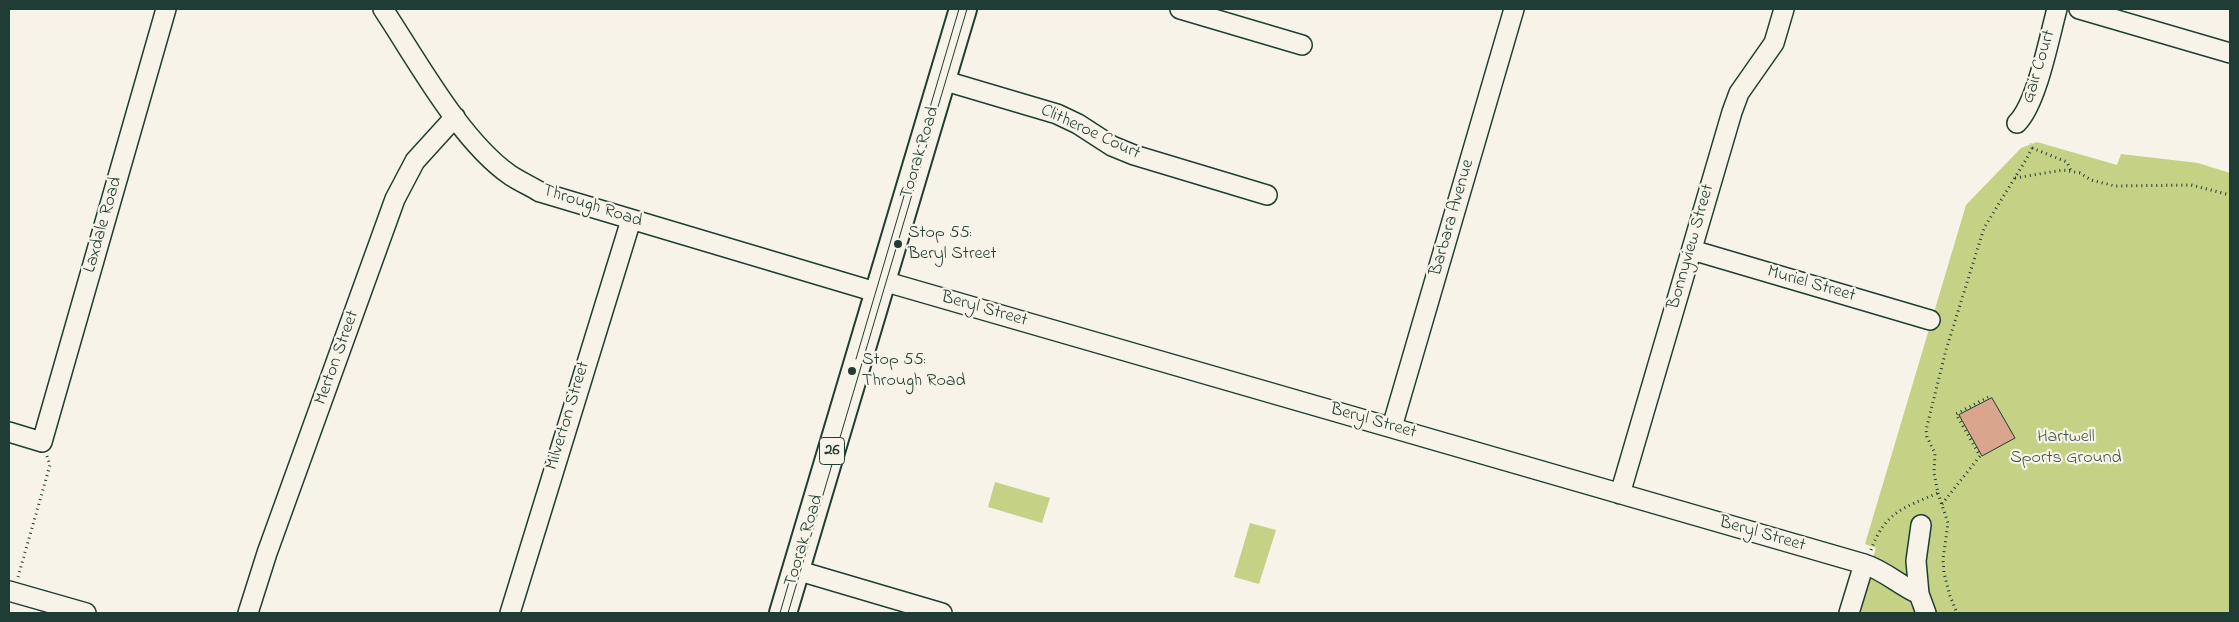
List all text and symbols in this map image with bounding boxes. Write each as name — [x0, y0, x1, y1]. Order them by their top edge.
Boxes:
street label: Gair Court — [2019, 28, 2061, 106]
street label: Clitheroe Court — [1037, 101, 1143, 165]
street label: Toorak Road — [897, 104, 945, 202]
street label: Barbara Avenue — [1426, 157, 1480, 279]
street label: Laxdale Road — [80, 175, 128, 275]
street label: Through Road — [539, 181, 645, 233]
street label: Bonnyview Street — [1664, 182, 1720, 312]
place label: Stop 55: Beryl Street — [908, 223, 997, 266]
marker: Stop 55: Beryl Street — [892, 238, 904, 250]
street label: Muriel Street — [1764, 262, 1858, 308]
street label: Beryl Street — [938, 287, 1030, 333]
street label: Merton Street — [311, 308, 365, 408]
place label: Stop 55: Through Road — [862, 350, 966, 392]
street label: Milverton Street — [542, 359, 596, 473]
marker: Stop 55: Through Road — [846, 365, 858, 377]
street label: Beryl Street — [1327, 399, 1419, 445]
park label: Hartwell Sports Ground — [2010, 427, 2122, 469]
road number: 26 — [820, 438, 844, 464]
street label: Toorak Road — [781, 492, 829, 590]
street label: Beryl Street — [1716, 512, 1808, 558]

